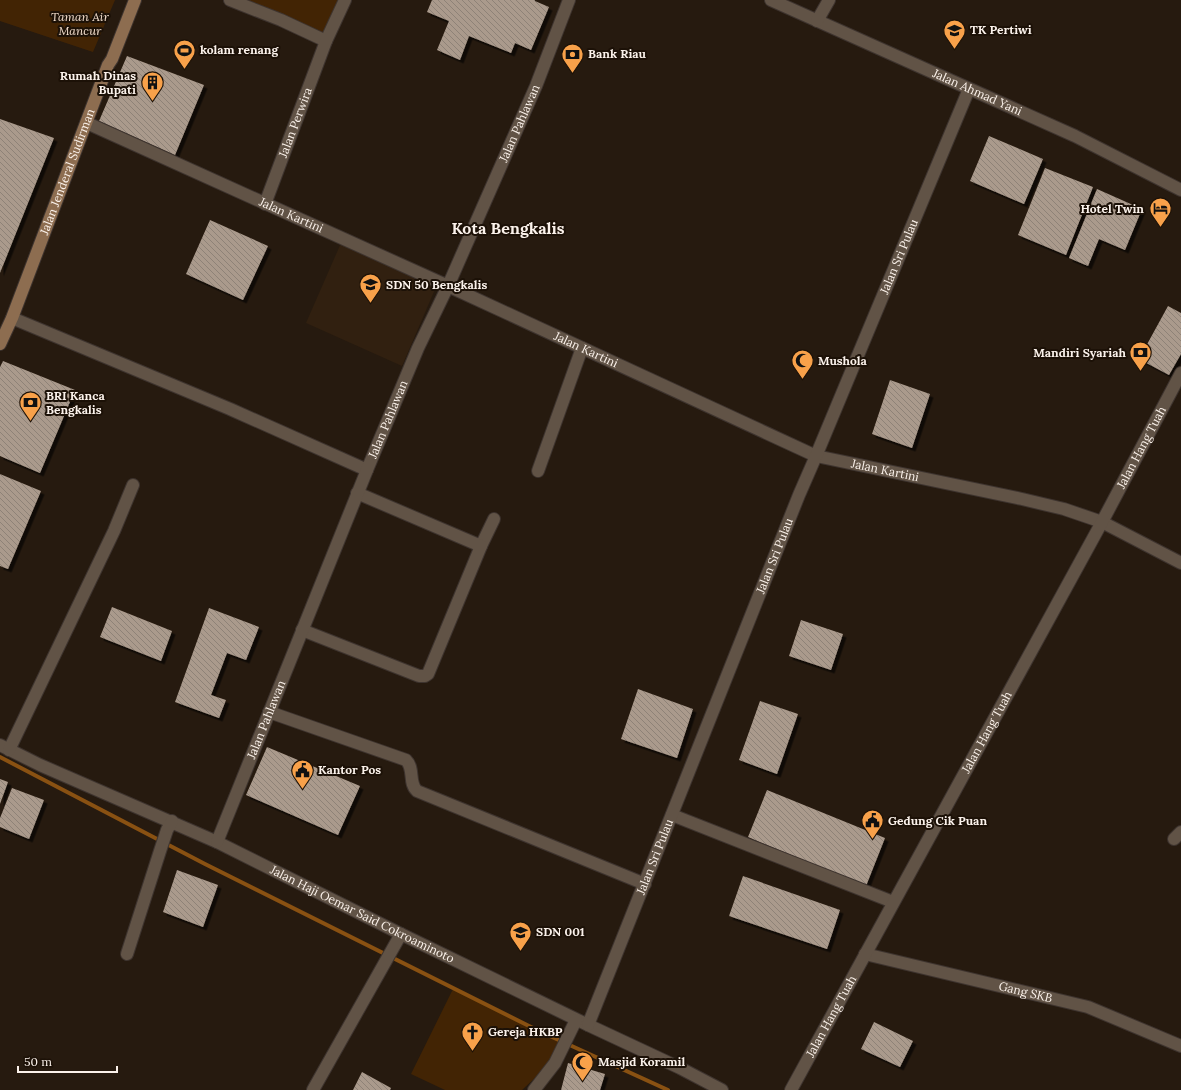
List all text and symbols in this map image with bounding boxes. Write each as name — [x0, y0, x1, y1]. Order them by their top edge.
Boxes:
park label: Taman Air Mancur — [51, 9, 109, 38]
school or university icon: TK Pertiwi — [942, 17, 968, 50]
place label: TK Pertiwi — [970, 22, 1032, 37]
sports icon: kolam renang — [172, 37, 198, 70]
bank icon: Bank Riau — [560, 41, 586, 74]
place label: kolam renang — [200, 42, 280, 57]
place label: Bank Riau — [588, 46, 647, 61]
street label: Jalan Ahmad Yani — [930, 65, 1025, 118]
place label: Rumah Dinas Bupati — [60, 68, 136, 97]
building icon: Rumah Dinas Bupati — [139, 70, 165, 103]
street label: Jalan Pahlawan — [495, 82, 543, 165]
street label: Jalan Perwira — [275, 85, 315, 160]
street label: Jalan Jenderal Sudirman — [36, 106, 98, 238]
street label: Jalan Kartini — [256, 193, 326, 236]
hotel icon: Hotel Twin — [1147, 196, 1173, 229]
place label: Hotel Twin — [1080, 201, 1144, 216]
street label: Jalan Sri Pulau — [876, 217, 921, 297]
district label: Kota Bengkalis — [451, 218, 565, 238]
school or university icon: SDN 50 Bengkalis — [358, 272, 384, 305]
place label: SDN 50 Bengkalis — [386, 277, 488, 292]
street label: Jalan Kartini — [551, 328, 620, 370]
bank icon: Mandiri Syariah — [1128, 340, 1154, 373]
place label: Mandiri Syariah — [1033, 345, 1127, 360]
mosque icon: Mushola — [789, 348, 815, 381]
place label: Mushola — [818, 353, 868, 368]
street label: Jalan Pahlawan — [364, 378, 411, 461]
place label: BRI Kanca Bengkalis — [46, 388, 105, 417]
bank icon: BRI Kanca Bengkalis — [18, 390, 44, 423]
street label: Jalan Hang Tuah — [1113, 403, 1169, 492]
street label: Jalan Kartini — [849, 455, 920, 484]
street label: Jalan Sri Pulau — [752, 516, 796, 596]
street label: Jalan Pahlawan — [243, 678, 288, 762]
street label: Jalan Hang Tuah — [958, 688, 1015, 776]
public building icon: Kantor Pos — [290, 757, 316, 790]
place label: Kantor Pos — [318, 762, 381, 777]
public building icon: Gedung Cik Puan — [860, 808, 886, 841]
place label: Gedung Cik Puan — [888, 813, 987, 828]
street label: Jalan Sri Pulau — [632, 817, 676, 897]
street label: Jalan Haji Oemar Said Cokroaminoto — [267, 861, 457, 966]
school or university icon: SDN 001 — [507, 919, 533, 952]
place label: SDN 001 — [536, 924, 585, 939]
street label: Jalan Hang Tuah — [802, 973, 859, 1061]
street label: Gang SKB — [997, 978, 1054, 1005]
church icon: Gereja HKBP — [460, 1019, 486, 1052]
place label: Gereja HKBP — [488, 1024, 563, 1039]
scale bar — [18, 1048, 117, 1074]
mosque icon: Masjid Koramil — [570, 1049, 596, 1082]
text: 50 m — [24, 1054, 52, 1069]
place label: Masjid Koramil — [598, 1054, 685, 1069]

